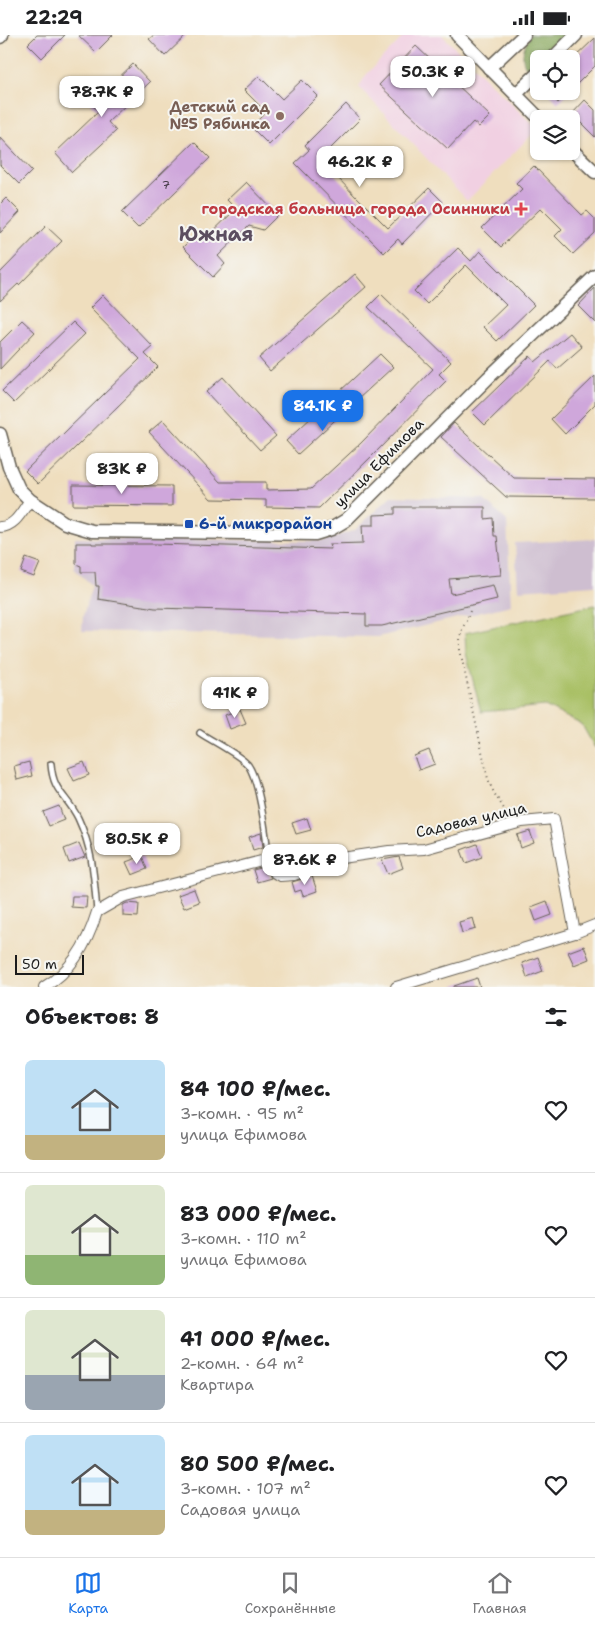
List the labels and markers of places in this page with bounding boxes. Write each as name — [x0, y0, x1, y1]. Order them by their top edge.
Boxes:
pin: 50.3K ₽ — [387, 55, 479, 98]
pin: 78.7K ₽ — [56, 76, 148, 118]
place label: Детский сад №5 Рябинка — [169, 97, 271, 134]
marker: Детский сад №5 Рябинка — [274, 110, 286, 122]
pin: 46.2K ₽ — [314, 145, 406, 188]
place label: городская больница города Осинники — [201, 199, 511, 219]
marker: городская больница города Осинники — [514, 202, 528, 216]
pin: 84.1K ₽ — [277, 389, 369, 432]
pin: 83K ₽ — [87, 453, 157, 495]
place label: 6-й микрорайон — [199, 514, 332, 534]
marker: 6-й микрорайон — [183, 518, 195, 530]
pin: 41K ₽ — [200, 677, 270, 719]
pin: 80.5K ₽ — [91, 823, 183, 865]
pin: 87.6K ₽ — [259, 843, 351, 886]

